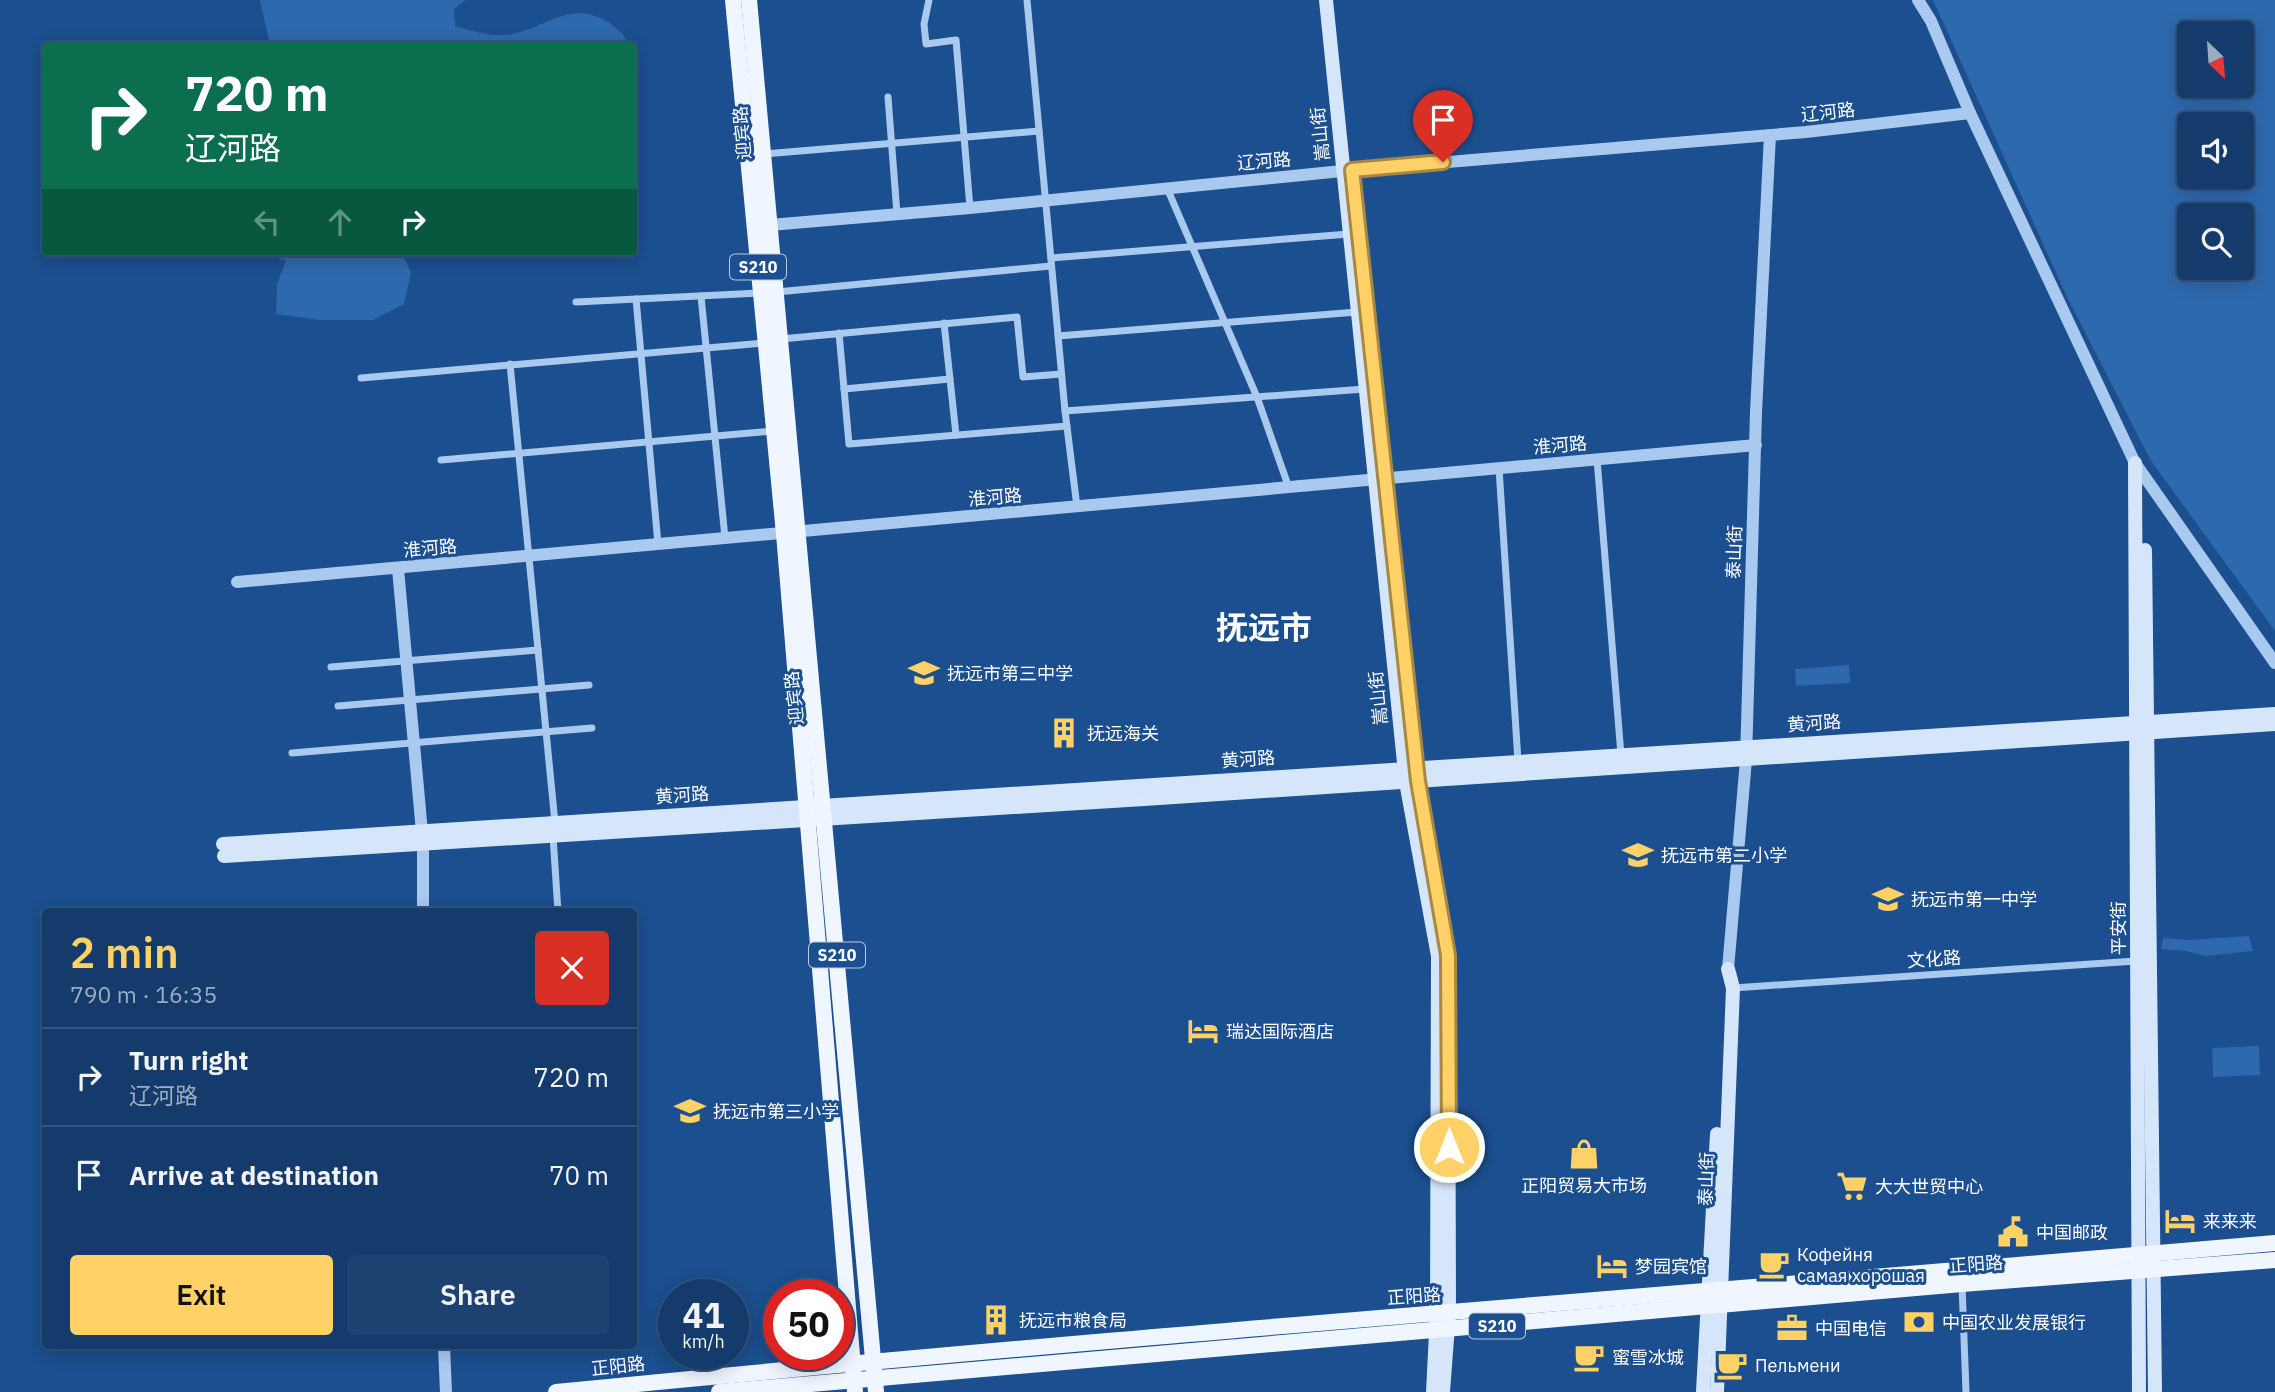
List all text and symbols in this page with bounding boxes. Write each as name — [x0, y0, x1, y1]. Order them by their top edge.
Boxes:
north arrow — [2177, 21, 2254, 98]
map controls — [2177, 21, 2254, 280]
text: 720 m — [185, 61, 329, 124]
icon: right — [70, 70, 161, 161]
pin — [1413, 90, 1473, 162]
street label: 辽河路 — [1800, 98, 1856, 126]
icon: arrive — [1424, 101, 1462, 139]
street label: 迎宾路 — [728, 105, 756, 161]
street label: 嵩山街 — [1306, 106, 1334, 162]
button: sound — [2177, 112, 2254, 189]
text: 辽河路 — [185, 127, 281, 169]
street label: 辽河路 — [1236, 147, 1292, 175]
icon: left — [248, 203, 286, 241]
icon: ahead — [321, 203, 359, 241]
icon: right — [394, 203, 432, 241]
button: search — [2177, 203, 2254, 280]
road number: S210 — [730, 255, 786, 280]
street label: 淮河路 — [1532, 431, 1588, 459]
street label: 淮河路 — [967, 483, 1023, 511]
street label: 泰山街 — [1722, 525, 1746, 579]
street label: 淮河路 — [402, 534, 458, 562]
district label: 抚远市 — [1216, 606, 1312, 648]
school or university icon: 抚远市第三中学 — [907, 656, 941, 690]
place label: 抚远市第三中学 — [947, 662, 1073, 685]
street label: 迎宾路 — [780, 670, 808, 726]
street label: 嵩山街 — [1364, 670, 1392, 726]
street label: 黄河路 — [1786, 710, 1842, 736]
building icon: 抚远海关 — [1047, 716, 1081, 750]
place label: 抚远海关 — [1087, 722, 1159, 745]
street label: 黄河路 — [1220, 746, 1276, 772]
street label: 黄河路 — [654, 782, 710, 808]
school or university icon: 抚远市第二小学 — [1621, 838, 1655, 872]
place label: 抚远市第二小学 — [1661, 844, 1787, 867]
school or university icon: 抚远市第一中学 — [1871, 882, 1905, 916]
place label: 抚远市第一中学 — [1911, 888, 2037, 911]
street label: 平安街 — [2107, 901, 2130, 955]
text: 2 min — [70, 925, 179, 980]
button: close — [535, 931, 609, 1005]
road number: S210 — [809, 942, 865, 967]
street label: 文化路 — [1906, 946, 1962, 972]
text: 790 m · 16:35 — [70, 979, 217, 1009]
hotel icon: 瑞达国际酒店 — [1186, 1014, 1220, 1048]
place label: 瑞达国际酒店 — [1226, 1020, 1334, 1043]
text: Turn right — [129, 1043, 248, 1077]
icon: right — [70, 1058, 108, 1096]
text: 720 m — [533, 1060, 609, 1094]
text: 辽河路 — [129, 1080, 198, 1110]
school or university icon: 抚远市第三小学 — [673, 1094, 707, 1128]
place label: 抚远市第三小学 — [713, 1100, 839, 1123]
position arrow — [1412, 1110, 1486, 1184]
shop icon: 正阳贸易大市场 — [1567, 1137, 1601, 1171]
street label: 泰山街 — [1694, 1152, 1718, 1206]
icon: arrive — [70, 1156, 108, 1194]
text: Arrive at destination — [129, 1158, 379, 1192]
text: 70 m — [549, 1158, 609, 1192]
supermarket icon: 大大世贸中心 — [1835, 1169, 1869, 1203]
place label: 正阳贸易大市场 — [1521, 1174, 1647, 1197]
place label: 大大世贸中心 — [1875, 1175, 1983, 1198]
hotel icon: 来来来 — [2163, 1204, 2197, 1238]
place label: 来来来 — [2203, 1210, 2257, 1233]
public building icon: 中国邮政 — [1996, 1215, 2030, 1249]
place label: 中国邮政 — [2036, 1221, 2108, 1244]
place label: Кофейня самая хорошая — [1797, 1243, 1925, 1287]
cafe icon: Кофейня самая хорошая — [1757, 1247, 1791, 1281]
hotel icon: 梦园宾馆 — [1595, 1249, 1629, 1283]
street label: 正阳路 — [1948, 1251, 2004, 1277]
button: Exit — [70, 1255, 333, 1335]
button: Share — [347, 1255, 609, 1335]
place label: 梦园宾馆 — [1635, 1255, 1707, 1278]
speed limit sign: 50 — [763, 1279, 854, 1370]
street label: 正阳路 — [1386, 1283, 1442, 1309]
text: 41 — [682, 1292, 725, 1338]
building icon: 抚远市粮食局 — [979, 1303, 1013, 1337]
bank icon: 中国农业发展银行 — [1902, 1305, 1936, 1339]
place label: 抚远市粮食局 — [1019, 1309, 1127, 1332]
office icon: 中国电信 — [1775, 1311, 1809, 1345]
place label: 中国农业发展银行 — [1942, 1311, 2086, 1334]
road number: S210 — [1469, 1314, 1525, 1338]
place label: 中国电信 — [1815, 1317, 1887, 1340]
text: km/h — [682, 1330, 725, 1353]
cafe icon: 蜜雪冰城 — [1572, 1340, 1606, 1374]
place label: 蜜雪冰城 — [1612, 1346, 1684, 1369]
cafe icon: Пельмени — [1715, 1348, 1749, 1382]
street label: 正阳路 — [590, 1352, 646, 1380]
place label: Пельмени — [1755, 1354, 1840, 1377]

